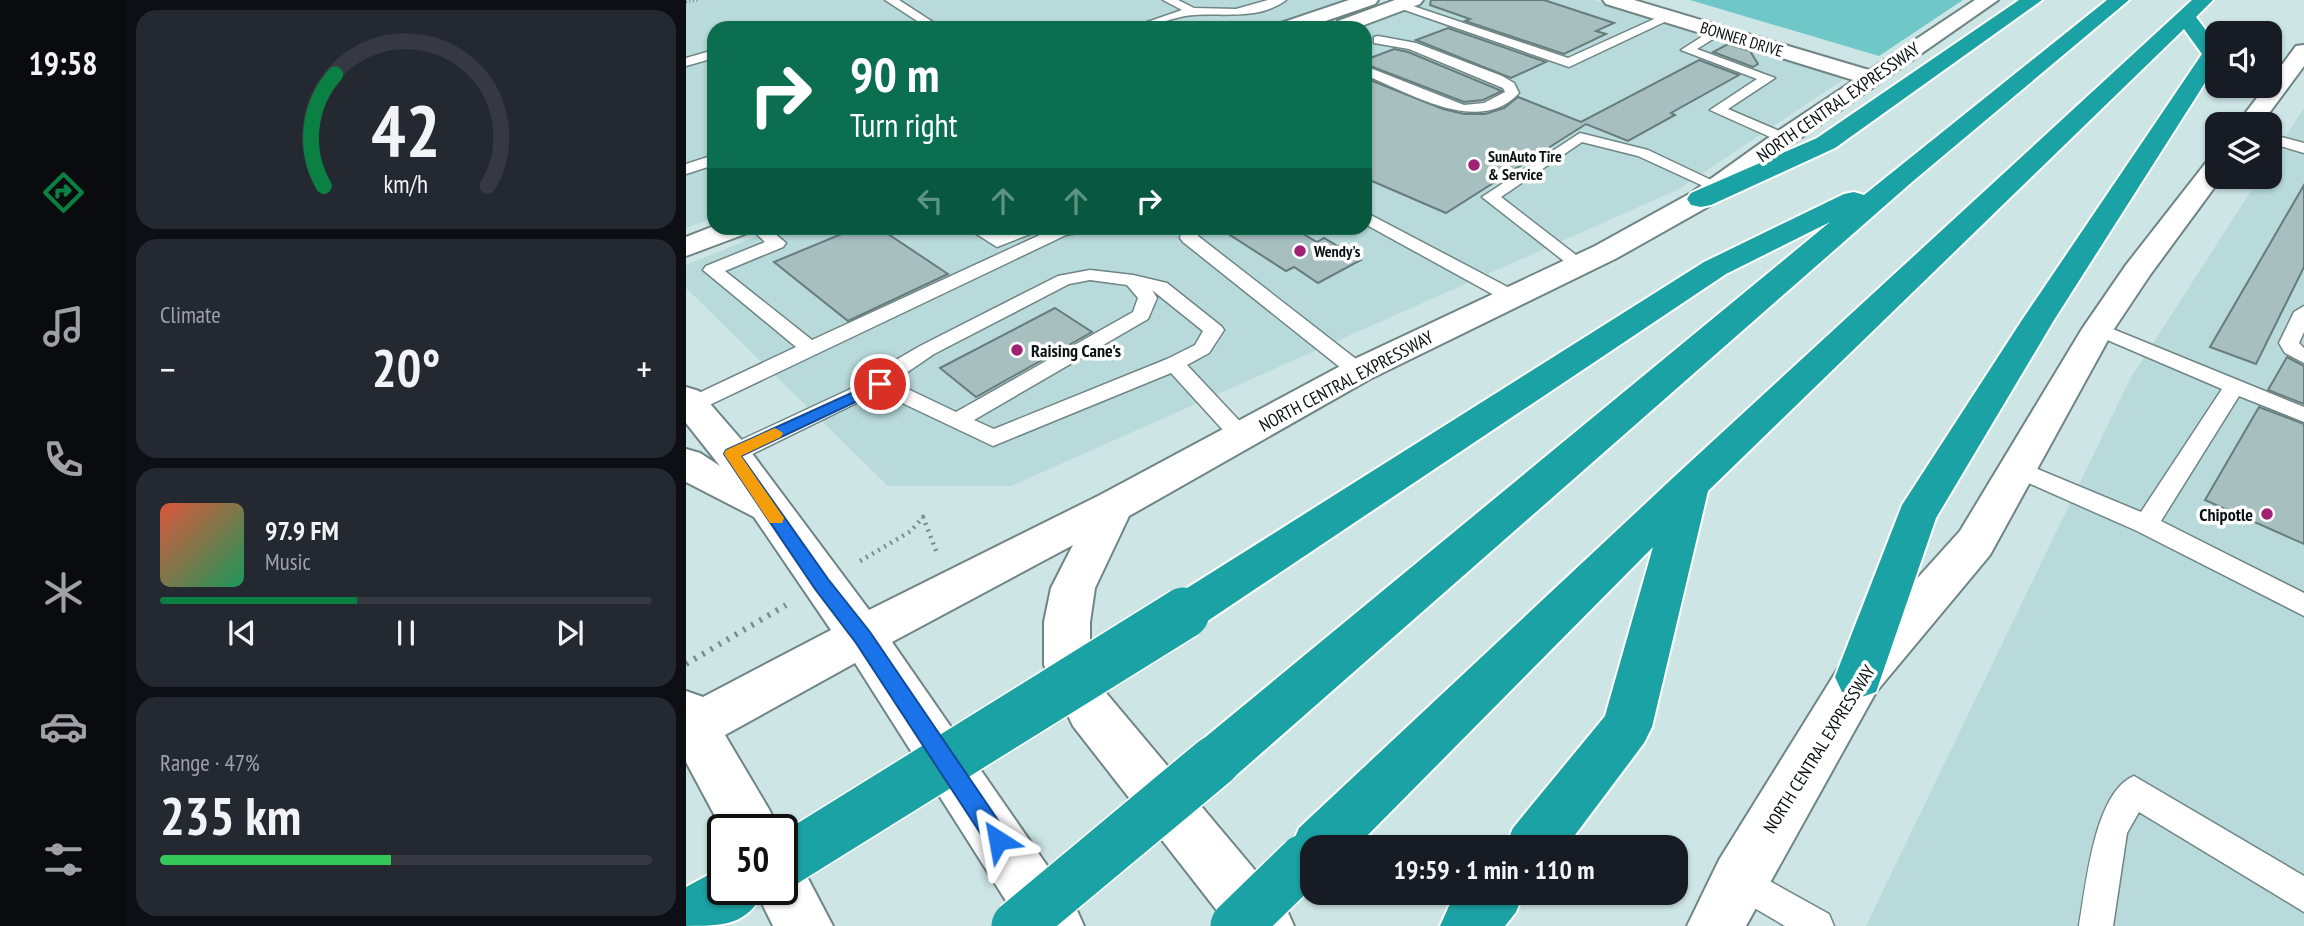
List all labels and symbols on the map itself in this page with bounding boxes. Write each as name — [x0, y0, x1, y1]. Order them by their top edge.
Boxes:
street label: BONNER DRIVE — [1698, 17, 1786, 61]
street label: NORTH CENTRAL EXPRESSWAY — [1752, 37, 1925, 167]
place label: SunAuto Tire & Service — [1488, 146, 1562, 184]
marker: SunAuto Tire & Service — [1466, 157, 1482, 173]
place label: Wendy's — [1313, 241, 1361, 261]
marker: Wendy's — [1292, 243, 1308, 259]
street label: NORTH CENTRAL EXPRESSWAY — [1255, 325, 1438, 437]
place label: Raising Cane's — [1031, 339, 1121, 362]
marker: Raising Cane's — [1009, 342, 1025, 358]
pin — [850, 354, 910, 414]
place label: Chipotle — [2199, 503, 2253, 526]
marker: Chipotle — [2259, 506, 2275, 522]
street label: NORTH CENTRAL EXPRESSWAY — [1758, 660, 1881, 837]
position arrow — [961, 803, 1035, 877]
speed limit sign: 50 — [707, 814, 798, 905]

